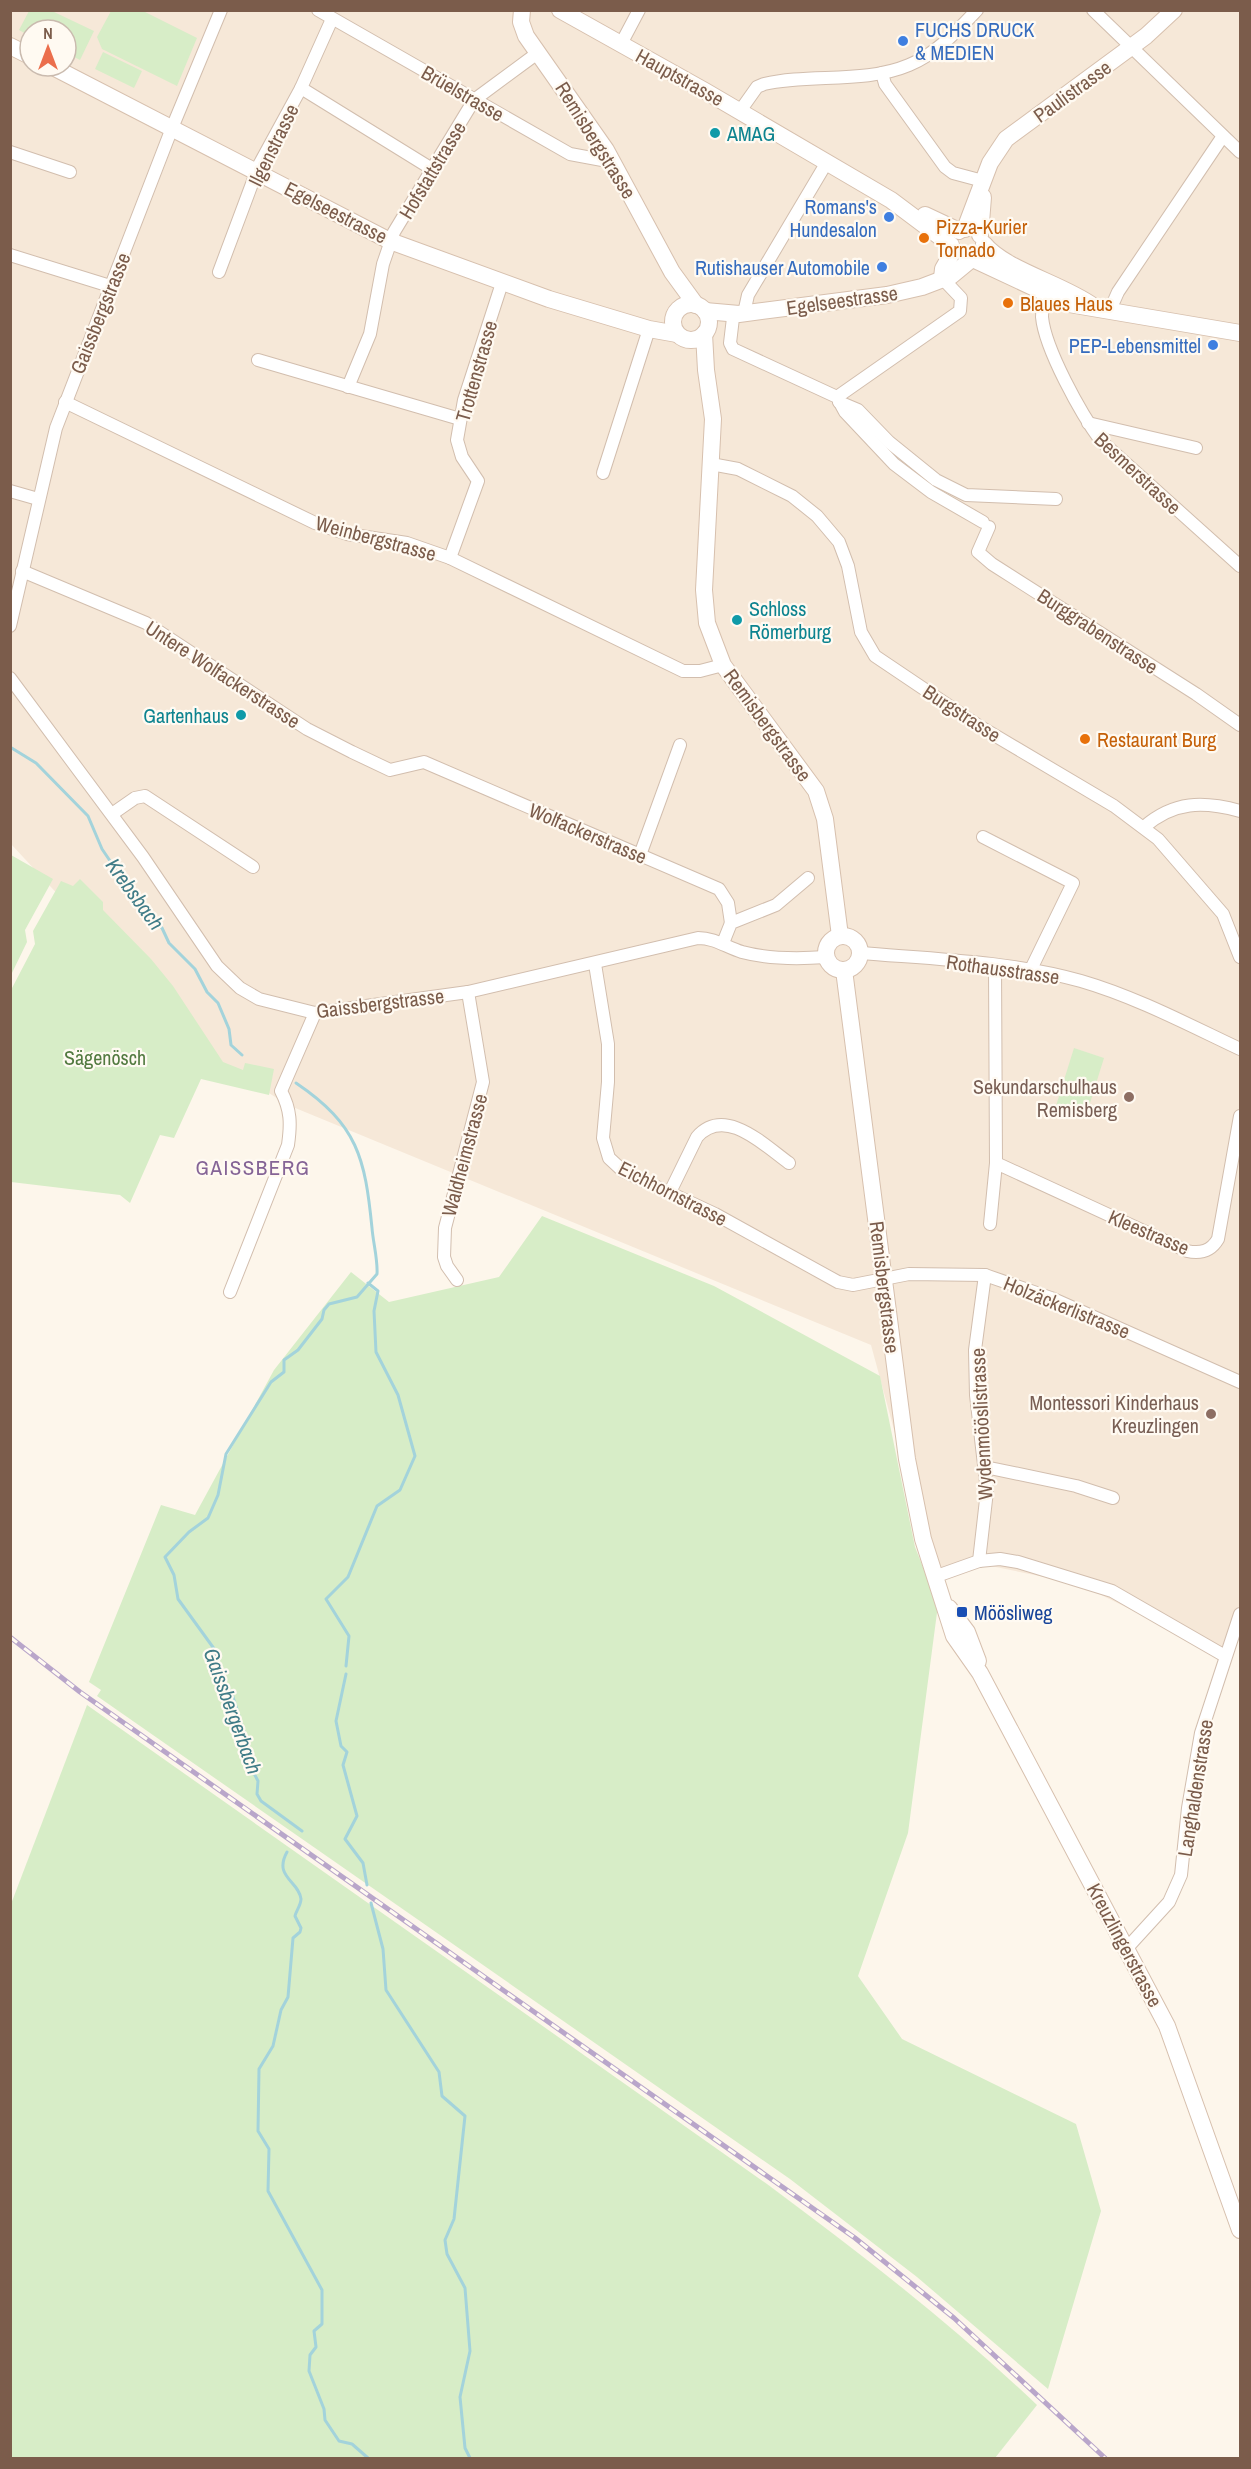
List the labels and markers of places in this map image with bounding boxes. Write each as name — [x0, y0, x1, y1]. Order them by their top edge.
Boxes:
place label: FUCHS DRUCK & MEDIEN — [915, 16, 1034, 66]
marker: FUCHS DRUCK & MEDIEN — [896, 34, 910, 48]
place label: AMAG — [726, 120, 775, 147]
marker: AMAG — [708, 126, 722, 140]
place label: Romans's Hundesalon — [789, 193, 877, 243]
marker: Romans's Hundesalon — [882, 210, 896, 224]
place label: Pizza-Kurier Tornado — [936, 213, 1028, 263]
marker: Pizza-Kurier Tornado — [917, 231, 931, 245]
place label: Rutishauser Automobile — [695, 254, 870, 281]
marker: Rutishauser Automobile — [875, 260, 889, 274]
place label: Blaues Haus — [1020, 290, 1113, 317]
marker: Blaues Haus — [1001, 296, 1015, 310]
place label: PEP-Lebensmittel — [1069, 332, 1201, 359]
marker: PEP-Lebensmittel — [1206, 338, 1220, 352]
place label: Schloss Römerburg — [749, 595, 831, 645]
marker: Schloss Römerburg — [730, 613, 744, 627]
place label: Gartenhaus — [143, 702, 229, 729]
marker: Gartenhaus — [234, 708, 248, 722]
place label: Restaurant Burg — [1097, 726, 1216, 753]
marker: Restaurant Burg — [1078, 732, 1092, 746]
place label: Sekundarschulhaus Remisberg — [973, 1073, 1117, 1123]
marker: Sekundarschulhaus Remisberg — [1122, 1090, 1136, 1104]
place label: Montessori Kinderhaus Kreuzlingen — [1029, 1389, 1199, 1439]
marker: Montessori Kinderhaus Kreuzlingen — [1204, 1407, 1218, 1421]
place label: Möösliweg — [974, 1599, 1052, 1626]
marker: Möösliweg — [955, 1605, 969, 1619]

